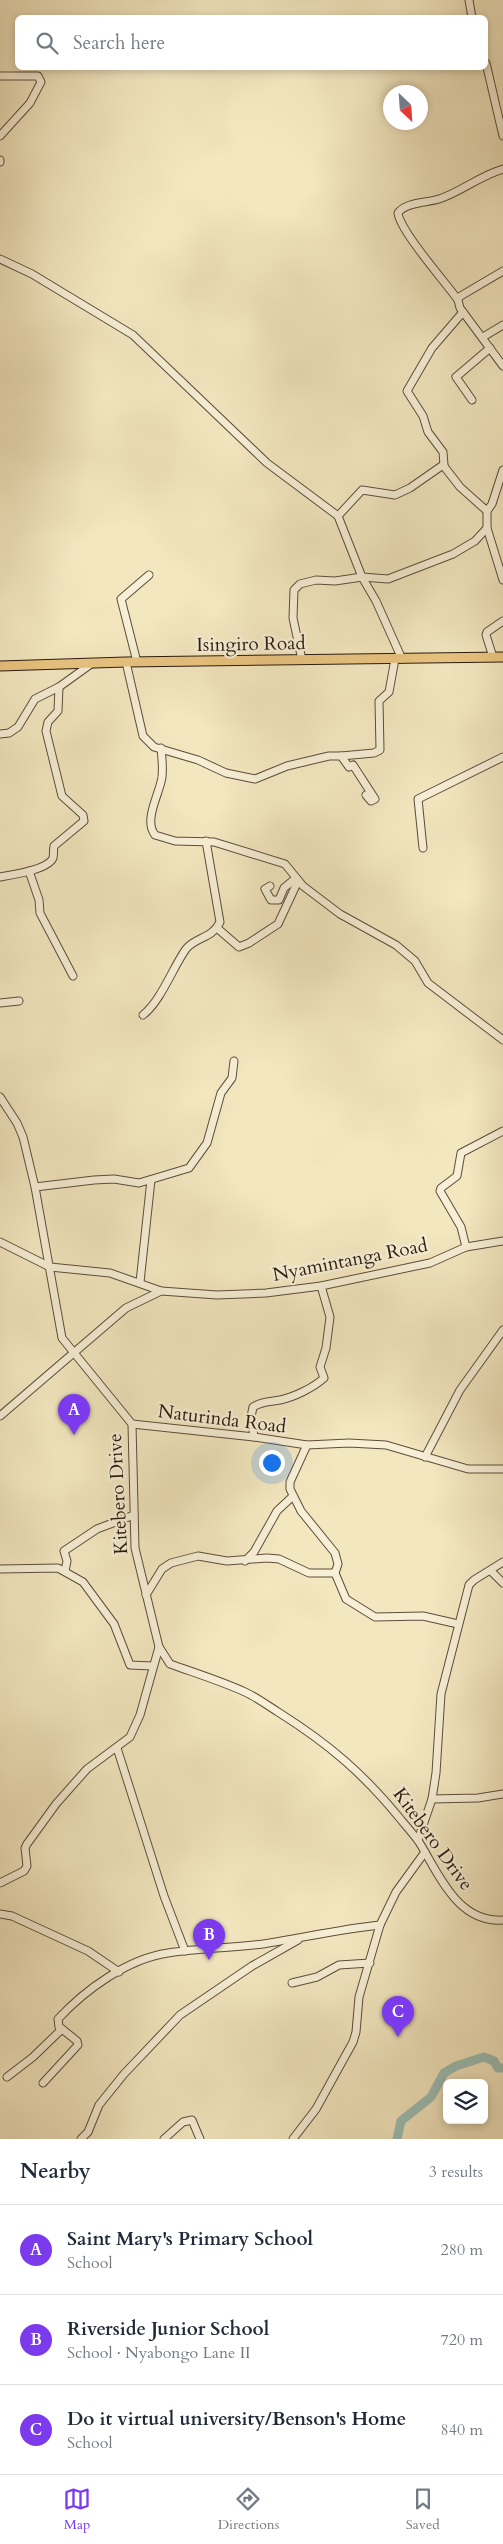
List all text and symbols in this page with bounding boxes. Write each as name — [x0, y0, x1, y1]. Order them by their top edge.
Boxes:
search box — [15, 15, 488, 70]
icon: search — [33, 29, 61, 57]
text: Search here — [73, 30, 165, 56]
north arrow — [383, 85, 428, 130]
street label: Isingiro Road — [196, 630, 306, 658]
street label: Nyamintanga Road — [270, 1232, 430, 1288]
pin: A — [58, 1394, 90, 1435]
street label: Naturinda Road — [156, 1398, 288, 1440]
street label: Kitebero Drive — [102, 1433, 134, 1555]
your location — [259, 1450, 285, 1476]
street label: Kitebero Drive — [387, 1782, 479, 1896]
pin: B — [193, 1919, 225, 1960]
pin: C — [382, 1996, 414, 2037]
map controls — [443, 2079, 488, 2124]
button: layers — [443, 2079, 488, 2124]
text: Nearby — [20, 2157, 91, 2186]
text: 3 results — [429, 2161, 483, 2183]
text: Saint Mary's Primary School — [67, 2226, 313, 2252]
text: A — [30, 2239, 42, 2261]
text: 280 m — [441, 2239, 483, 2261]
text: School — [67, 2252, 112, 2274]
text: Riverside Junior School — [67, 2316, 269, 2342]
text: B — [30, 2329, 42, 2351]
text: 720 m — [441, 2329, 483, 2351]
text: School · Nyabongo Lane II — [67, 2342, 251, 2364]
text: Do it virtual university/Benson's Home — [67, 2406, 406, 2432]
text: C — [30, 2419, 42, 2441]
text: 840 m — [441, 2419, 483, 2441]
text: School — [67, 2432, 112, 2454]
tab: Map — [63, 2485, 91, 2534]
tab: Directions — [218, 2485, 279, 2534]
tab: Saved — [406, 2485, 440, 2534]

